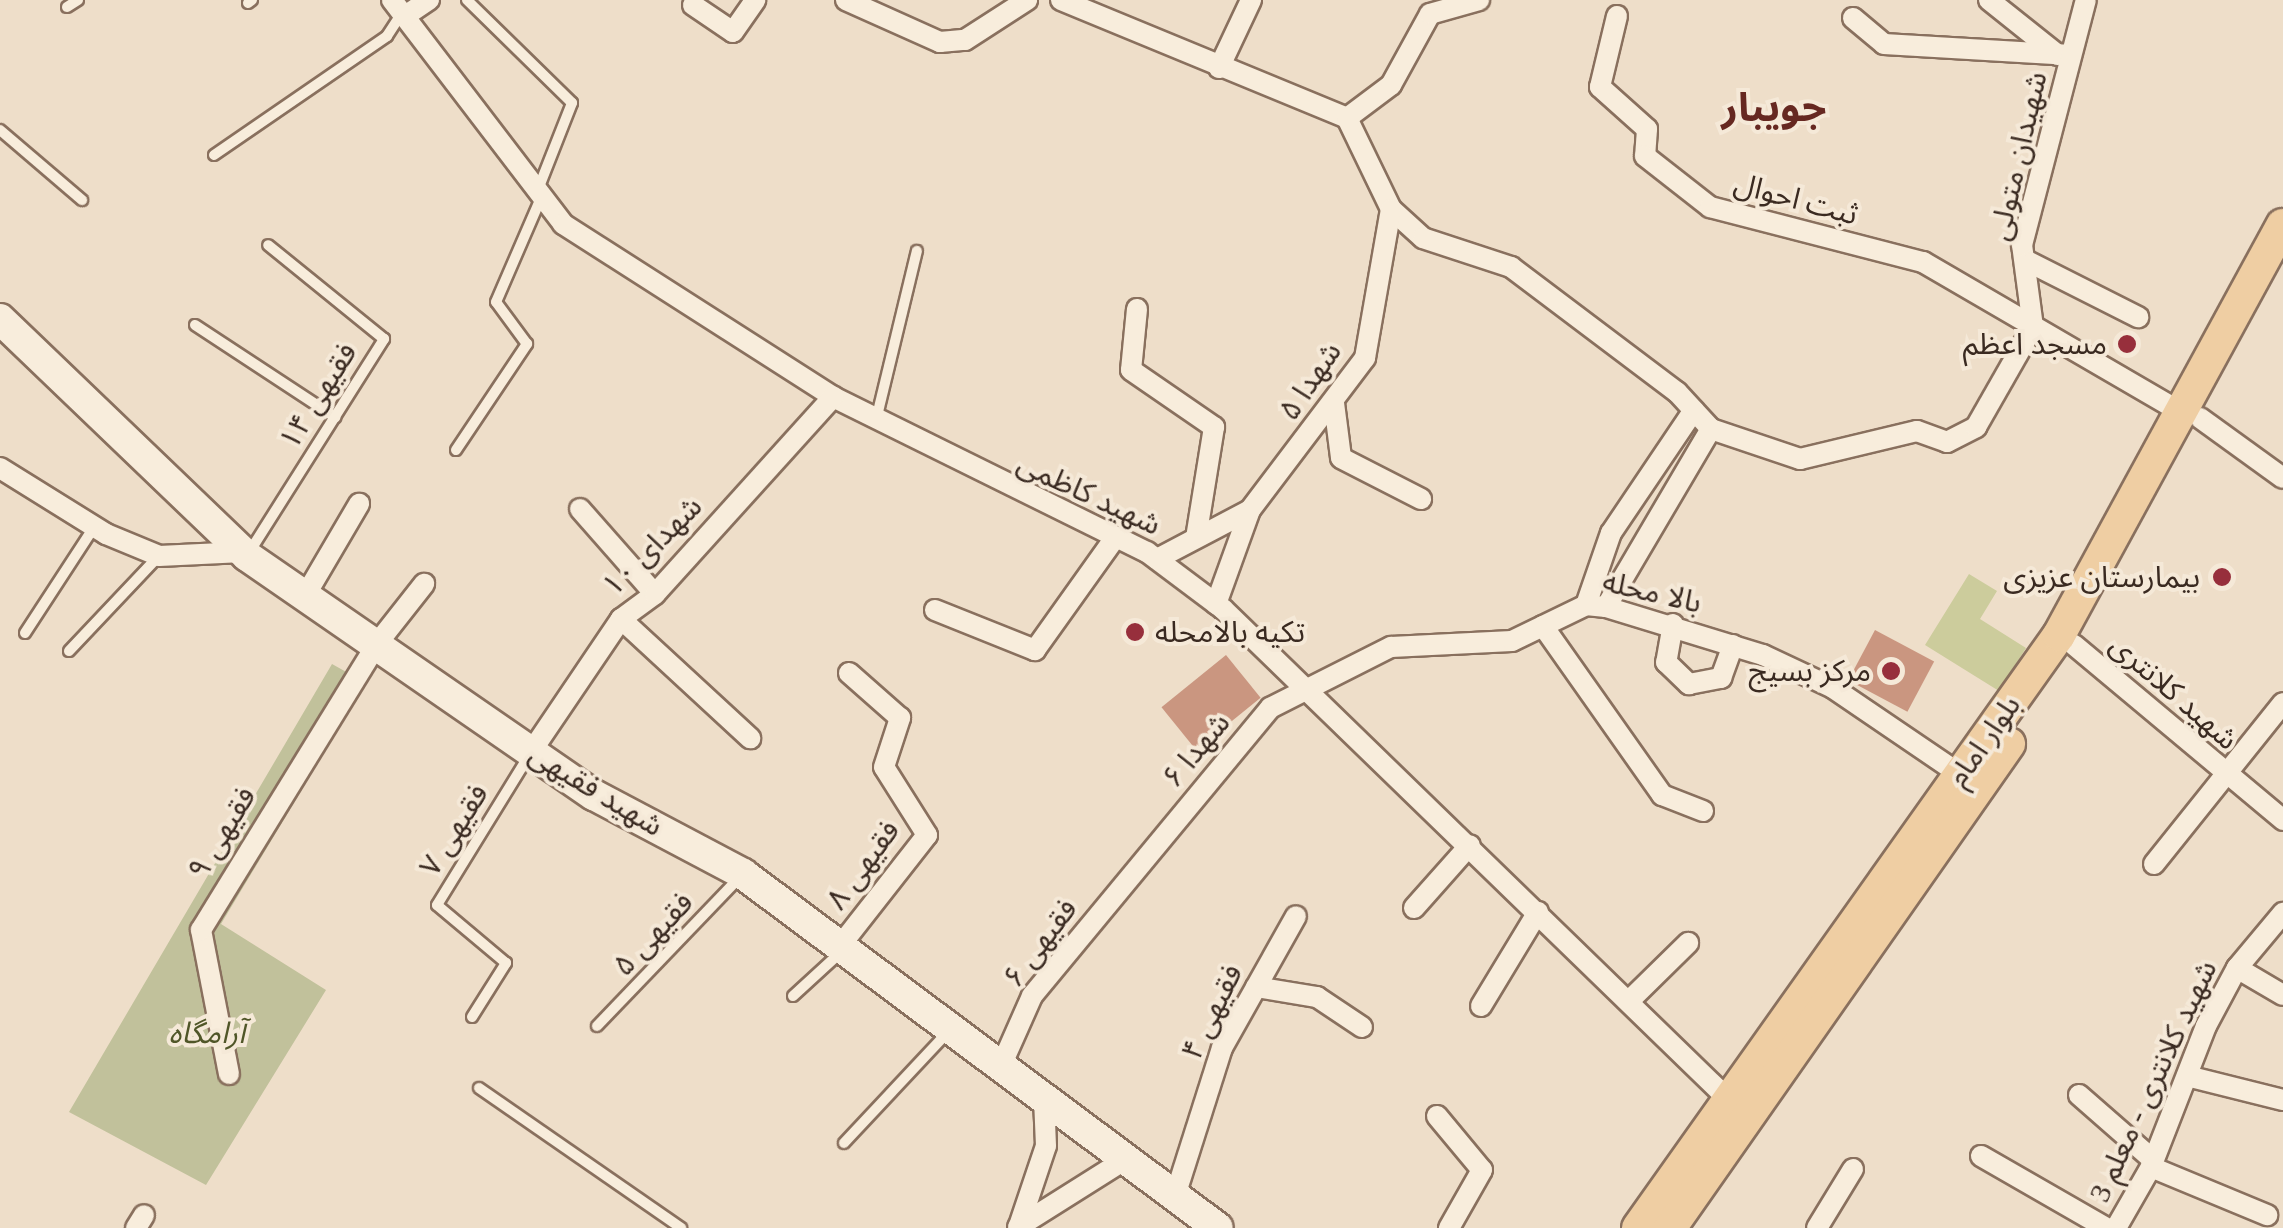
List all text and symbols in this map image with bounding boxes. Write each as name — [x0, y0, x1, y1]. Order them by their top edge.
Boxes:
street label: شهیدان متولی — [1981, 68, 2055, 244]
district label: جویبار — [1722, 84, 1826, 132]
street label: ثبت احوال — [1730, 165, 1862, 233]
place label: مسجد اعظم — [1963, 326, 2107, 362]
marker: مسجد اعظم — [2116, 333, 2138, 355]
street label: شهدا ۵ — [1271, 335, 1349, 427]
street label: فقیهی ۱۴ — [271, 336, 365, 456]
street label: شهید کاظمی — [1012, 445, 1166, 543]
street label: شهدای ۱۰ — [595, 489, 709, 603]
place label: بیمارستان عزیزی — [2003, 559, 2200, 595]
street label: بالا محله — [1599, 563, 1705, 621]
marker: بیمارستان عزیزی — [2209, 564, 2235, 590]
place label: تکیه بالامحله — [1155, 614, 1305, 650]
marker: تکیه بالامحله — [1124, 621, 1146, 643]
street label: شهید کلانتری — [2103, 627, 2245, 757]
place label: مرکز بسیج — [1749, 653, 1871, 689]
marker: مرکز بسیج — [1880, 660, 1902, 682]
street label: بلوار امام — [1940, 688, 2028, 794]
street label: شهدا ۶ — [1154, 705, 1238, 795]
street label: شهید فقیهی — [522, 736, 670, 844]
street label: فقیهی ۷ — [412, 777, 496, 883]
street label: فقیهی ۹ — [180, 780, 264, 886]
street label: فقیهی ۸ — [819, 813, 907, 917]
street label: فقیهی ۵ — [605, 885, 701, 983]
street label: فقیهی ۶ — [995, 892, 1085, 994]
street label: شهید کلانتری - معلم 3 — [2081, 954, 2225, 1208]
street label: فقیهی ۴ — [1174, 959, 1250, 1065]
park label: آرامگاه — [169, 1015, 245, 1051]

